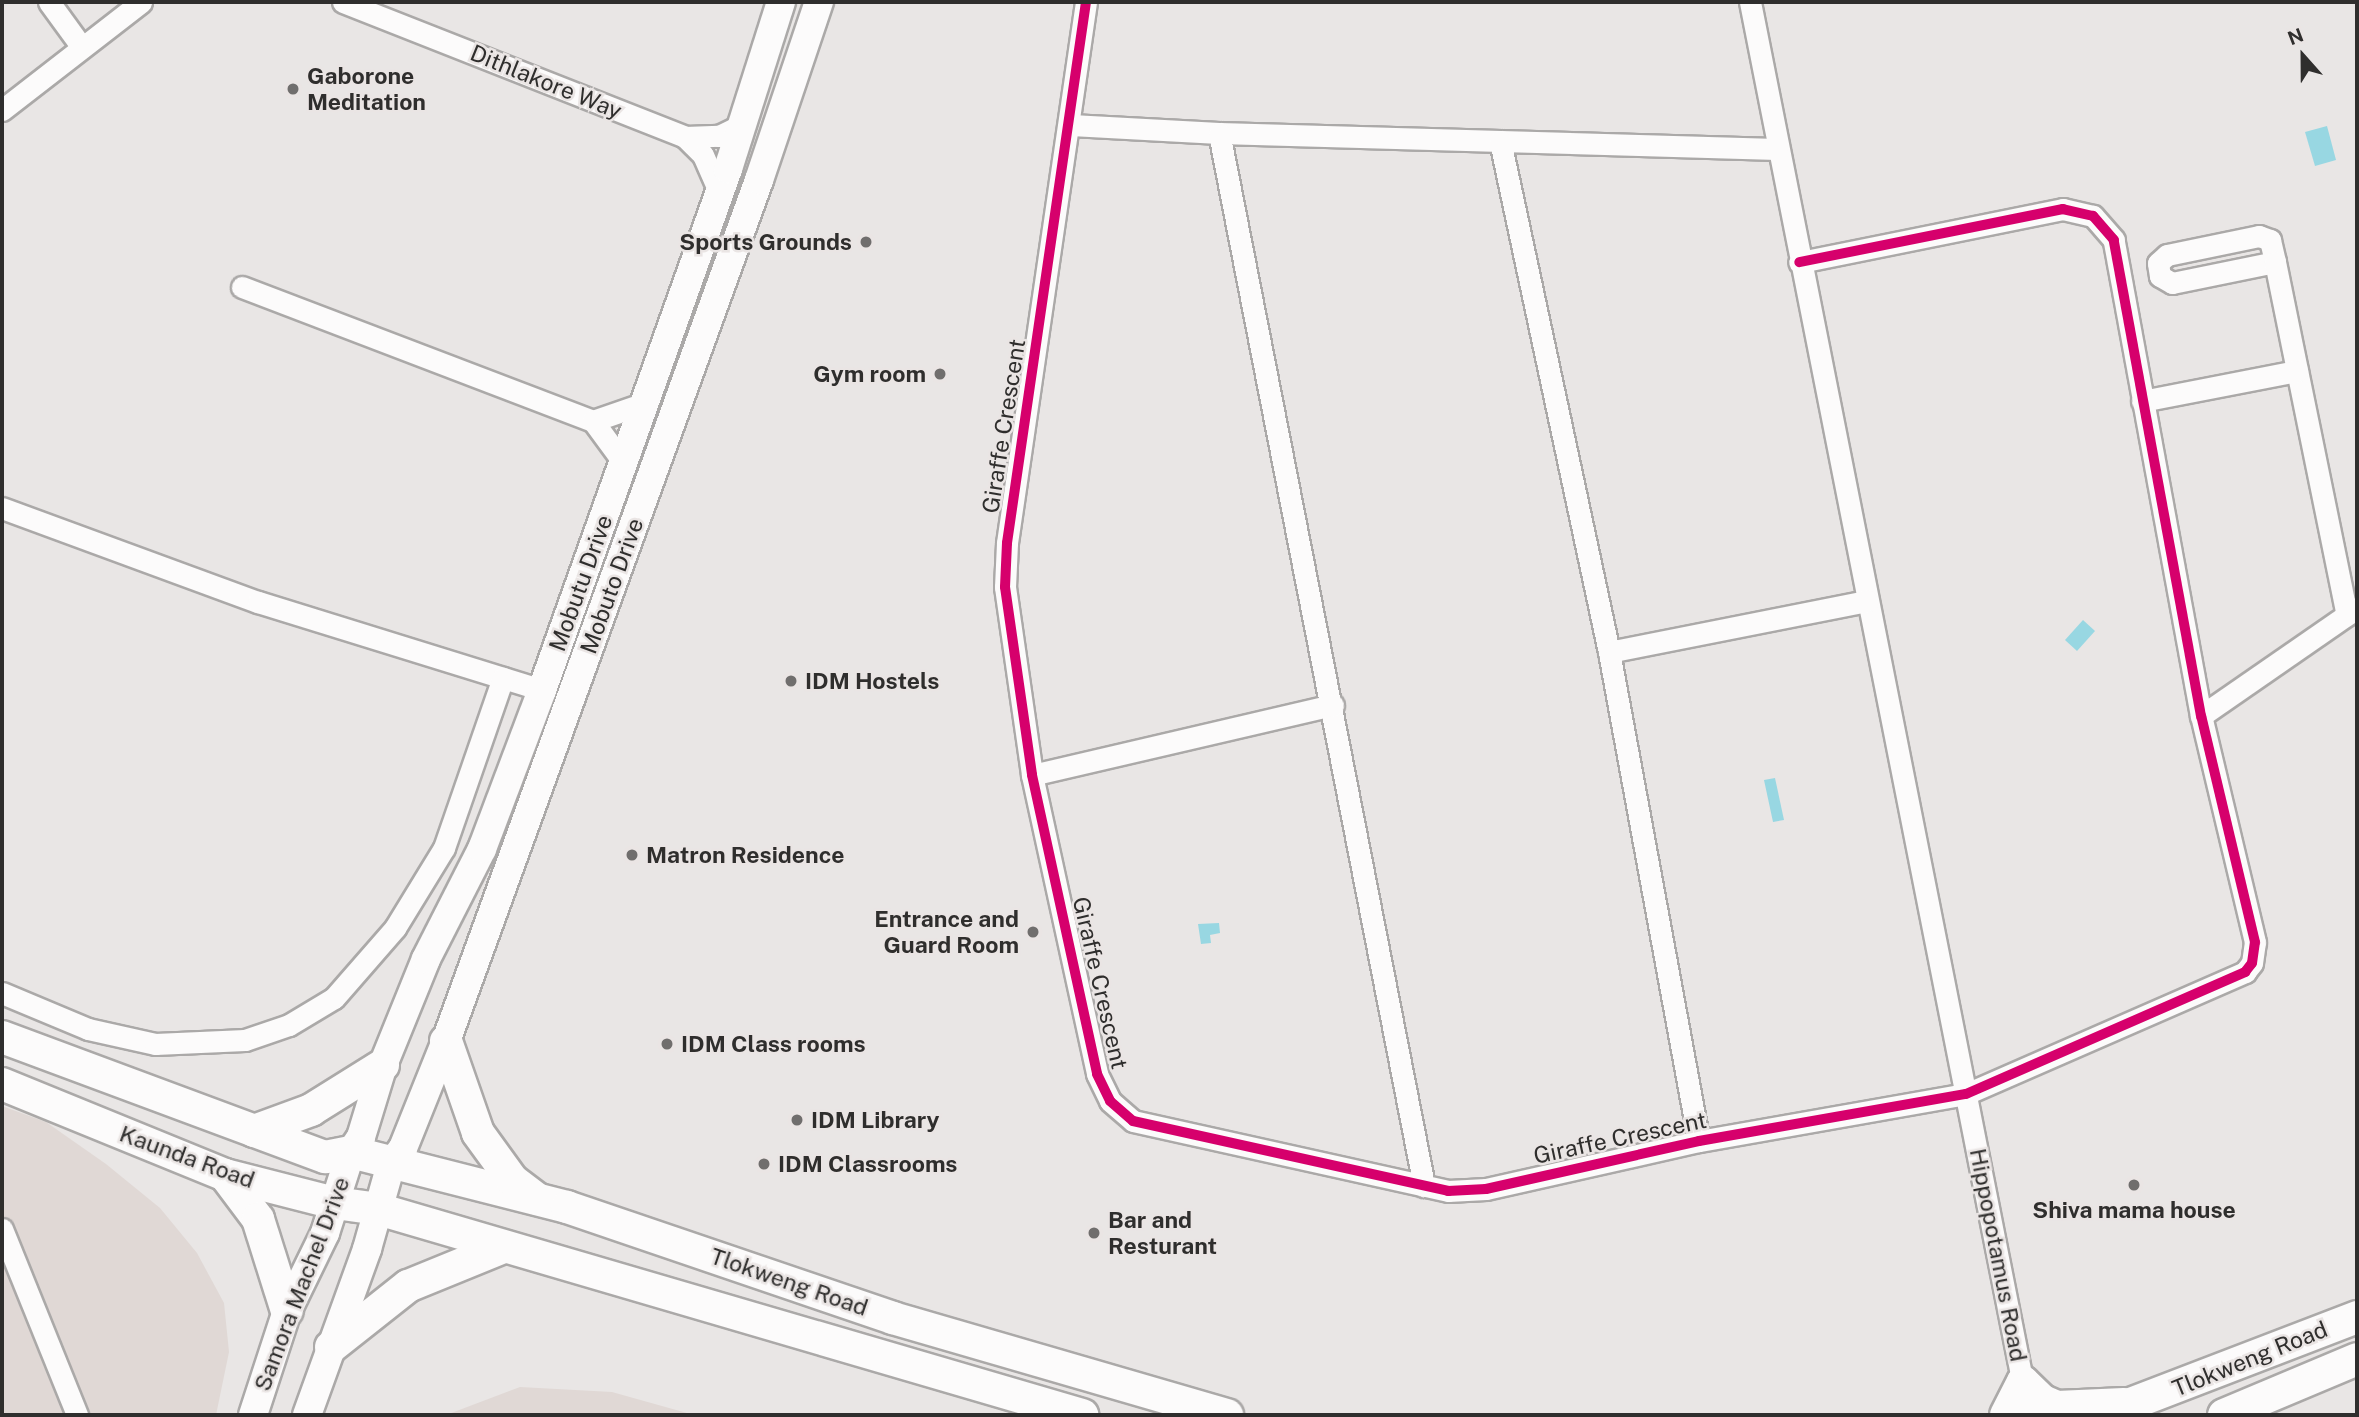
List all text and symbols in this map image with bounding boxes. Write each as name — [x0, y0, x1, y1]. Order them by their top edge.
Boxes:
north arrow — [2268, 21, 2338, 91]
text: N — [2285, 23, 2306, 49]
street label: Dithlakore Way — [466, 39, 626, 125]
place label: Gaborone Meditation — [307, 62, 426, 116]
marker: Gaborone Meditation — [285, 81, 301, 97]
place label: Sports Grounds — [679, 228, 852, 256]
marker: Sports Grounds — [858, 234, 874, 250]
street label: Giraffe Crescent — [977, 337, 1031, 515]
place label: Gym room — [813, 360, 926, 388]
marker: Gym room — [932, 366, 948, 382]
street label: Mobutu Drive — [544, 511, 618, 655]
street label: Mobuto Drive — [575, 514, 649, 658]
place label: IDM Hostels — [805, 667, 939, 695]
marker: IDM Hostels — [783, 673, 799, 689]
place label: Matron Residence — [646, 841, 845, 869]
marker: Matron Residence — [624, 847, 640, 863]
street label: Giraffe Crescent — [1067, 894, 1133, 1072]
place label: Entrance and Guard Room — [874, 905, 1019, 959]
marker: Entrance and Guard Room — [1025, 924, 1041, 940]
place label: IDM Class rooms — [681, 1030, 866, 1058]
marker: IDM Class rooms — [659, 1036, 675, 1052]
place label: IDM Library — [811, 1106, 939, 1134]
street label: Giraffe Crescent — [1531, 1106, 1709, 1170]
marker: IDM Library — [789, 1112, 805, 1128]
street label: Kaunda Road — [116, 1120, 258, 1194]
street label: Hippopotamus Road — [1964, 1146, 2032, 1364]
place label: IDM Classrooms — [778, 1150, 957, 1178]
marker: IDM Classrooms — [756, 1156, 772, 1172]
street label: Samora Machel Drive — [248, 1173, 356, 1395]
marker: Shiva mama house — [2126, 1177, 2142, 1193]
place label: Shiva mama house — [2032, 1196, 2236, 1224]
place label: Bar and Resturant — [1108, 1206, 1217, 1260]
marker: Bar and Resturant — [1086, 1225, 1102, 1241]
street label: Tlokweng Road — [707, 1242, 871, 1322]
street label: Tlokweng Road — [2168, 1315, 2332, 1403]

